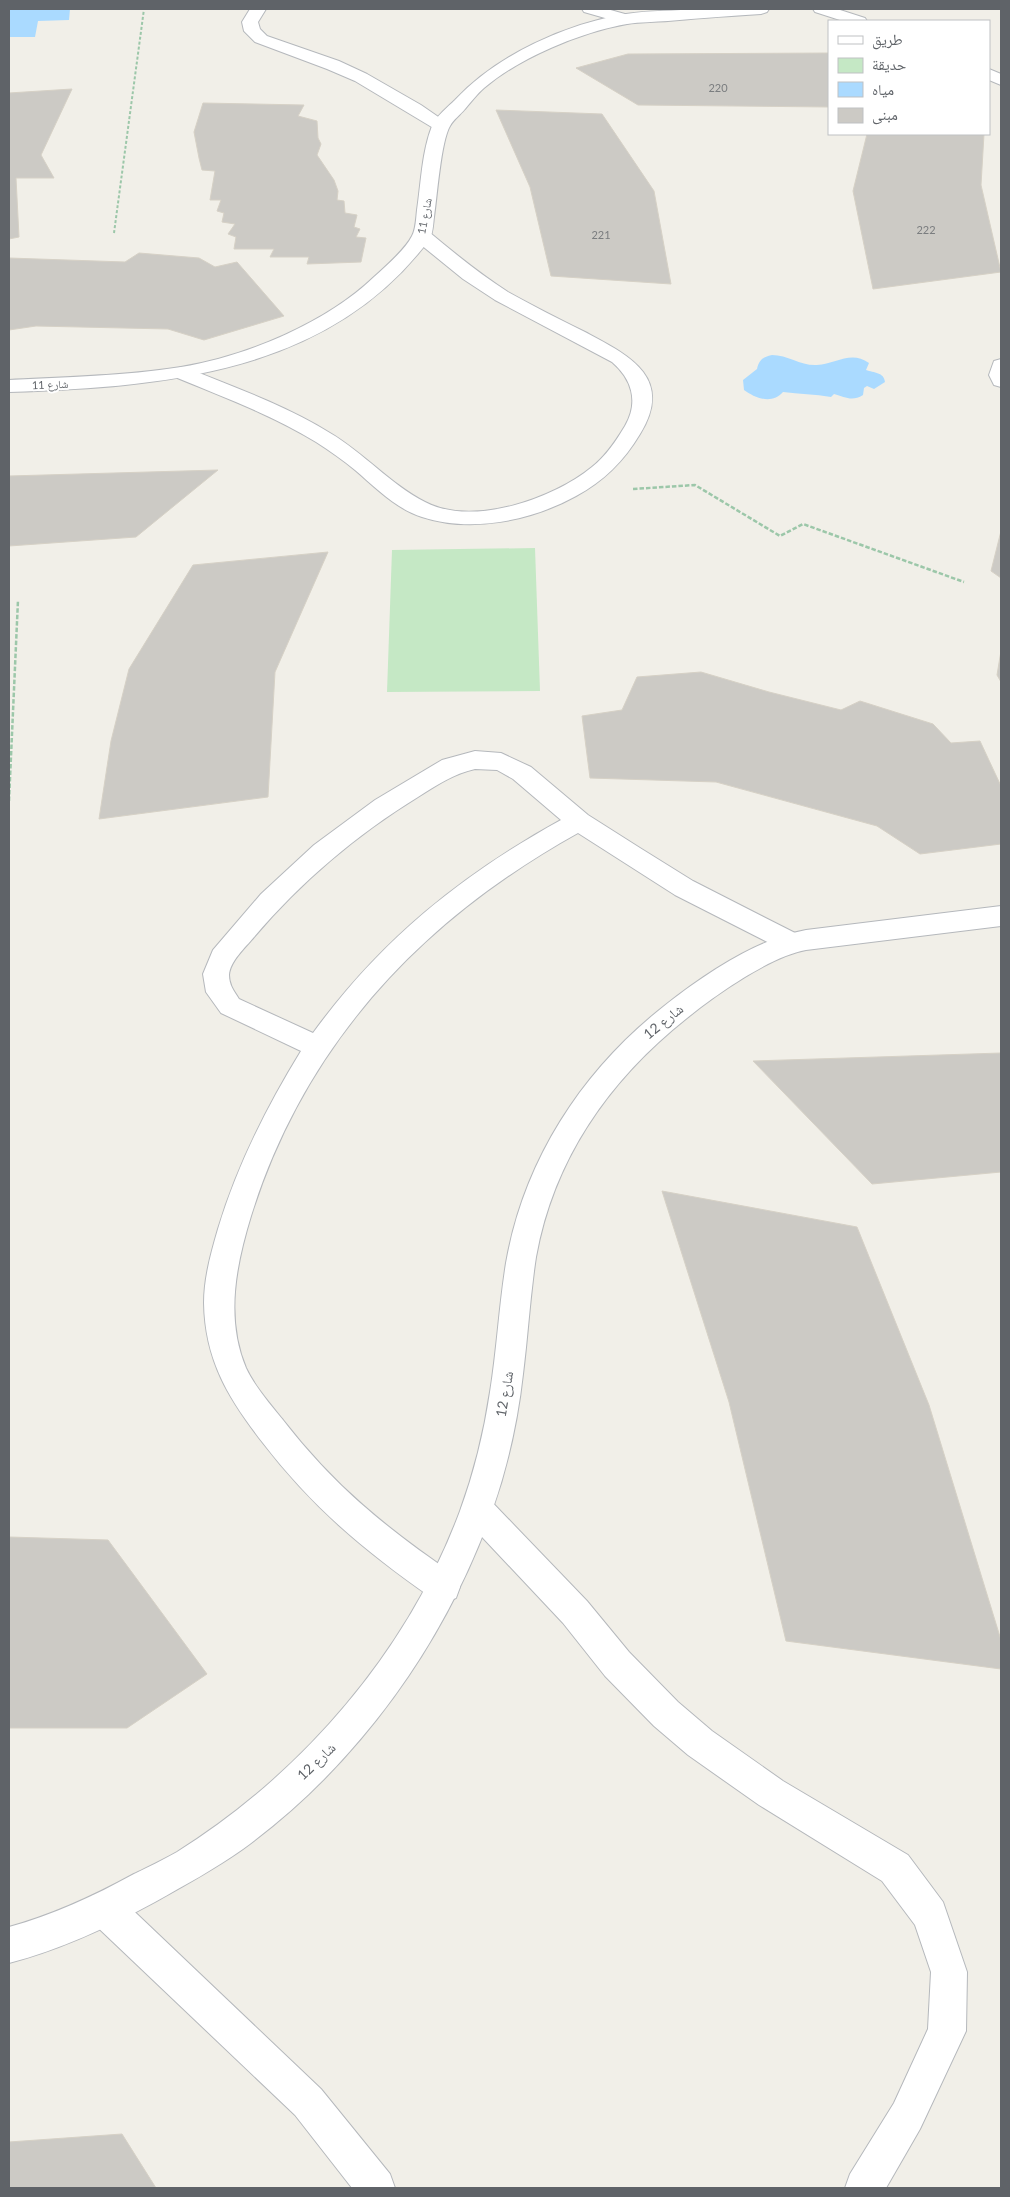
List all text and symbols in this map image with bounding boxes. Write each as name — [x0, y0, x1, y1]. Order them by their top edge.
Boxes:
legend — [828, 20, 990, 135]
text: طريق — [872, 30, 903, 50]
text: حديقة — [872, 55, 907, 73]
text: مياه — [872, 80, 894, 98]
house number: 220 — [708, 81, 728, 94]
text: مبنى — [872, 105, 898, 125]
street label: شارع 11 — [414, 197, 435, 235]
house number: 222 — [916, 223, 936, 236]
house number: 221 — [591, 228, 611, 241]
street label: شارع 11 — [32, 377, 69, 392]
street label: شارع 12 — [640, 1000, 688, 1044]
street label: شارع 12 — [492, 1370, 518, 1419]
street label: شارع 12 — [293, 1739, 340, 1785]

